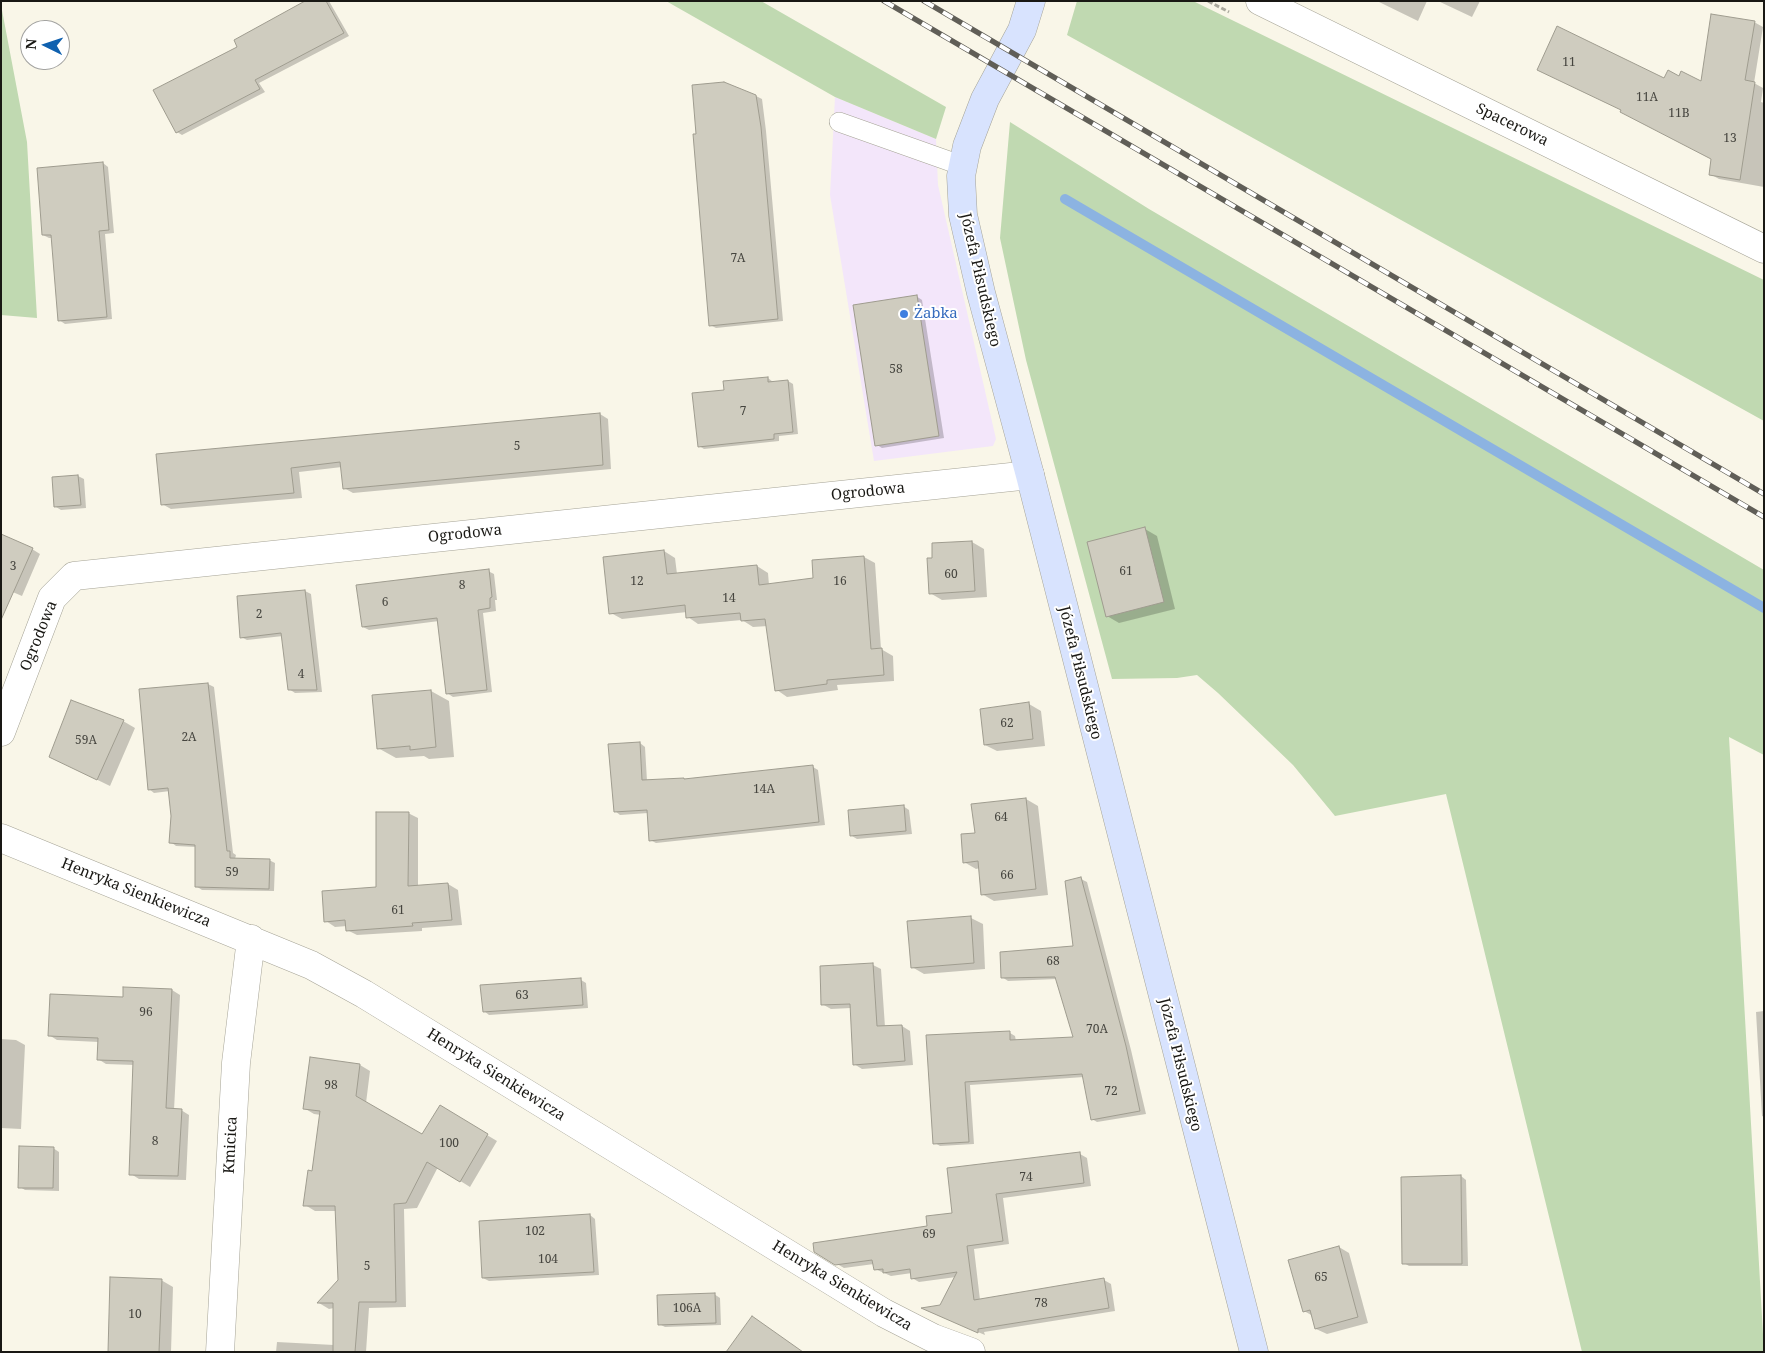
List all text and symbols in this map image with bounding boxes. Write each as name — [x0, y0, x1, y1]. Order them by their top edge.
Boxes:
north arrow — [20, 20, 70, 70]
text: N — [21, 38, 40, 50]
house number: 11 — [1562, 56, 1576, 70]
house number: 11A — [1636, 91, 1658, 105]
street label: Spacerowa — [1473, 100, 1551, 150]
house number: 11B — [1668, 107, 1690, 121]
house number: 13 — [1723, 132, 1737, 146]
street label: Józefa Piłsudskiego — [956, 211, 1004, 349]
house number: 7A — [730, 252, 746, 266]
place label: Żabka — [914, 305, 958, 323]
marker: Żabka — [898, 308, 910, 320]
house number: 58 — [889, 363, 903, 377]
house number: 7 — [740, 405, 746, 419]
house number: 5 — [514, 440, 520, 454]
street label: Ogrodowa — [830, 479, 906, 505]
street label: Ogrodowa — [427, 521, 503, 547]
house number: 3 — [10, 560, 16, 574]
house number: 61 — [1119, 565, 1133, 579]
house number: 60 — [944, 568, 958, 582]
house number: 12 — [630, 575, 644, 589]
house number: 16 — [833, 575, 847, 589]
house number: 8 — [459, 579, 465, 593]
house number: 14 — [722, 592, 736, 606]
house number: 6 — [382, 596, 388, 610]
street label: Ogrodowa — [17, 598, 61, 674]
street label: Józefa Piłsudskiego — [1055, 604, 1105, 742]
house number: 2 — [256, 608, 262, 622]
house number: 4 — [298, 668, 304, 682]
house number: 62 — [1000, 717, 1014, 731]
house number: 2A — [181, 731, 197, 745]
house number: 59A — [75, 734, 97, 748]
house number: 14A — [753, 783, 775, 797]
house number: 64 — [994, 811, 1008, 825]
street label: Henryka Sienkiewicza — [59, 855, 213, 931]
house number: 59 — [225, 866, 239, 880]
house number: 66 — [1000, 869, 1014, 883]
house number: 61 — [391, 904, 405, 918]
house number: 68 — [1046, 955, 1060, 969]
house number: 63 — [515, 989, 529, 1003]
street label: Józefa Piłsudskiego — [1155, 996, 1205, 1134]
house number: 96 — [139, 1006, 153, 1020]
house number: 70A — [1086, 1023, 1108, 1037]
street label: Henryka Sienkiewicza — [423, 1025, 569, 1125]
house number: 98 — [324, 1079, 338, 1093]
house number: 72 — [1104, 1085, 1118, 1099]
street label: Kmicica — [221, 1116, 241, 1174]
house number: 8 — [152, 1135, 158, 1149]
house number: 100 — [439, 1137, 459, 1151]
house number: 74 — [1019, 1171, 1033, 1185]
house number: 102 — [525, 1225, 545, 1239]
house number: 69 — [922, 1228, 936, 1242]
street label: Henryka Sienkiewicza — [769, 1237, 915, 1335]
house number: 104 — [538, 1253, 558, 1267]
house number: 5 — [364, 1260, 370, 1274]
house number: 65 — [1314, 1271, 1328, 1285]
house number: 78 — [1034, 1297, 1048, 1311]
house number: 106A — [673, 1302, 701, 1316]
house number: 10 — [128, 1308, 142, 1322]

